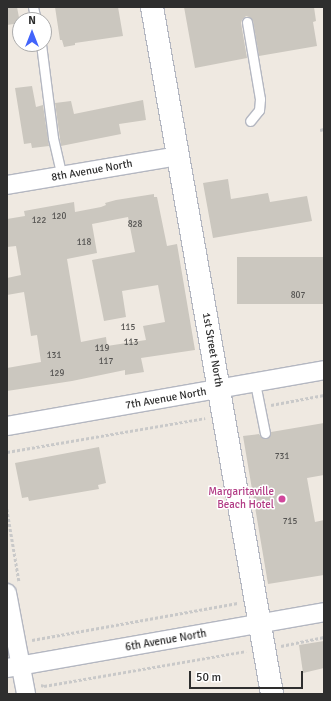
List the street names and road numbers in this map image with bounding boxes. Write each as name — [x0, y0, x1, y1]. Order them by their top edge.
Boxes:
street label: 8th Avenue North — [50, 157, 134, 185]
street label: 1st Street North — [199, 312, 225, 388]
street label: 7th Avenue North — [124, 385, 208, 413]
street label: 6th Avenue North — [124, 627, 208, 655]

